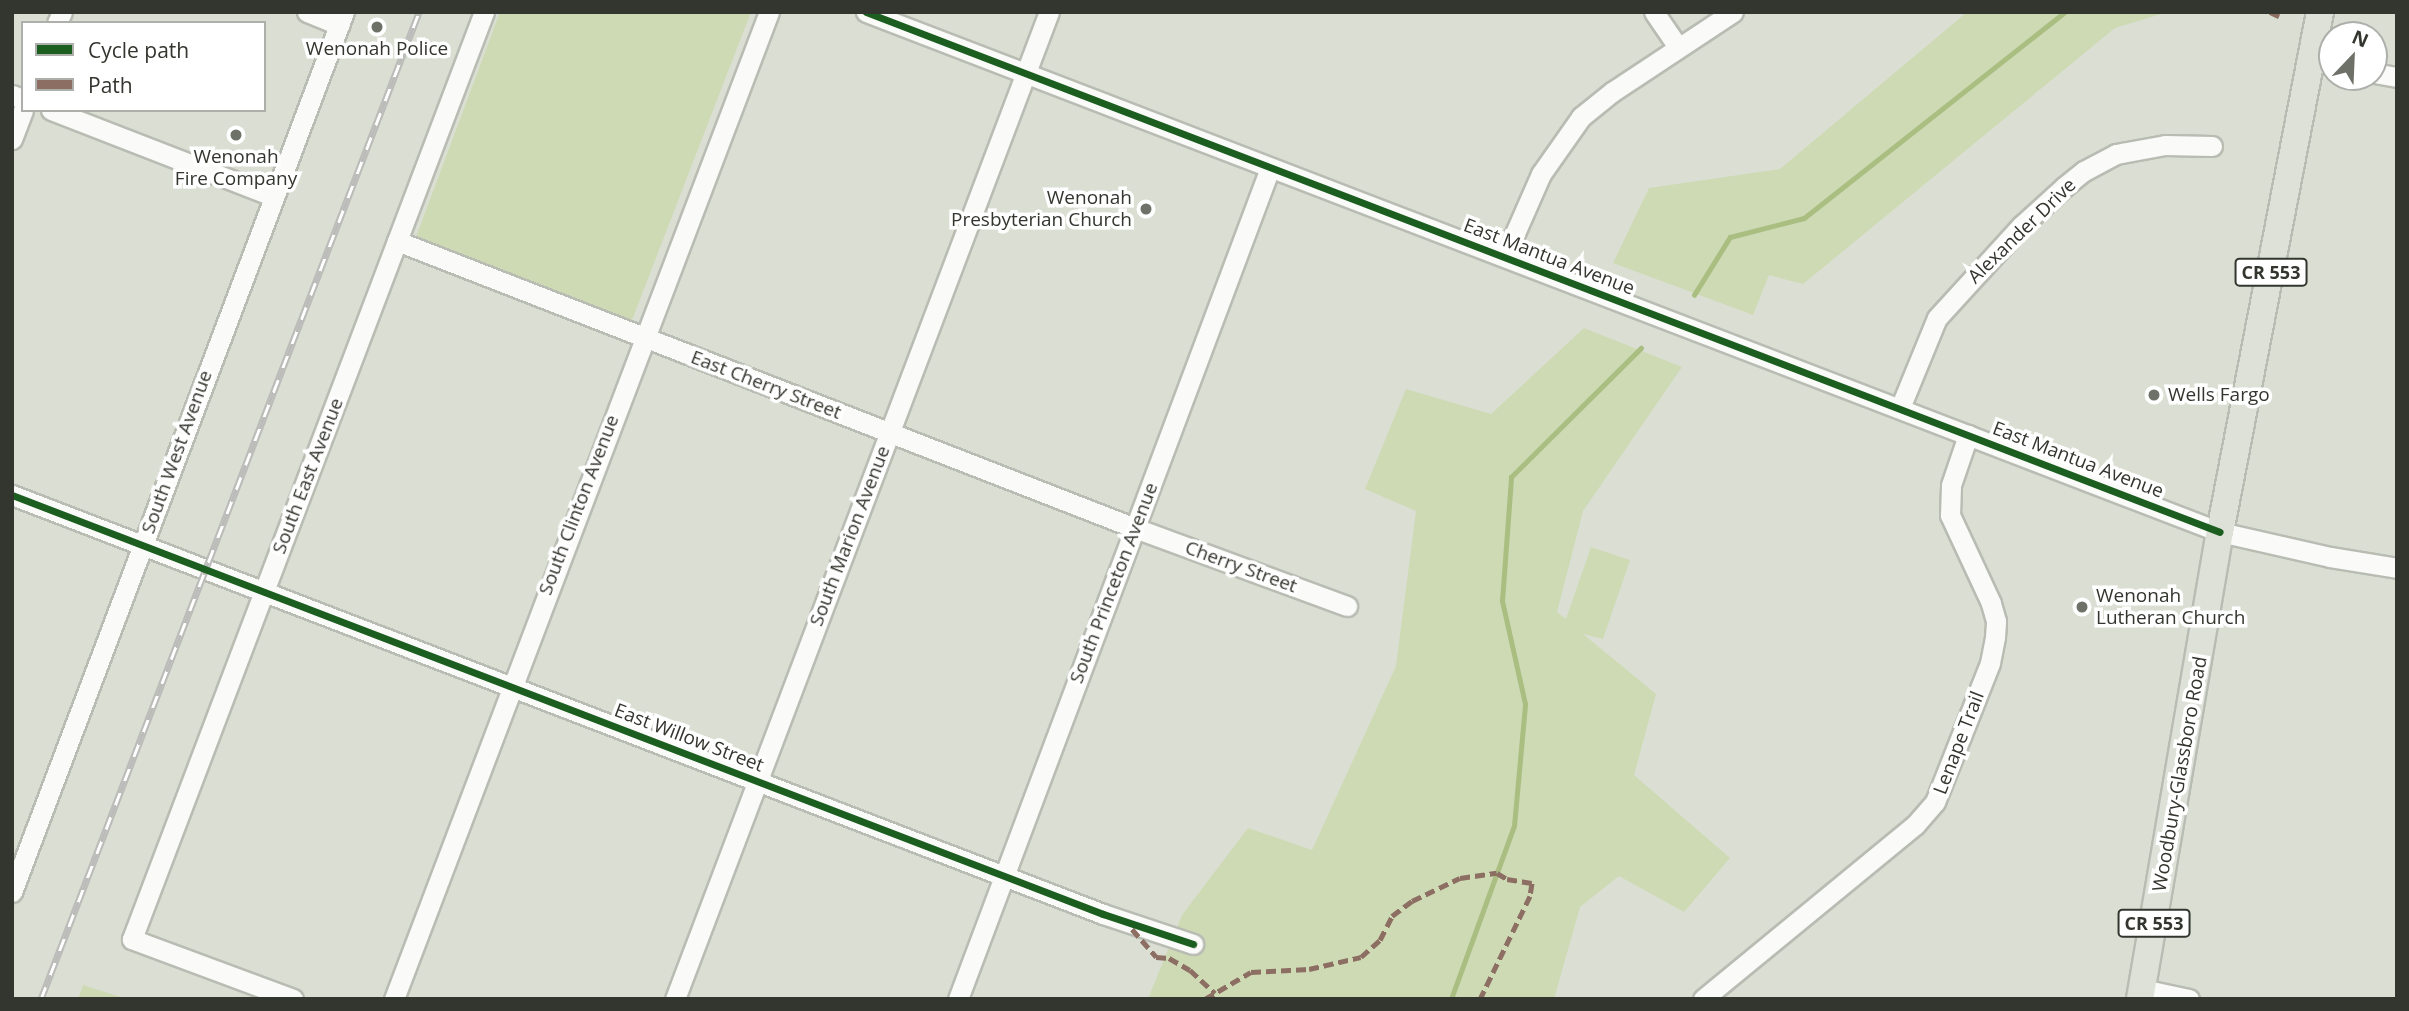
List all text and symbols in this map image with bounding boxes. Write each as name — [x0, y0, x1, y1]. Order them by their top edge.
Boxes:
marker: Wenonah Police — [369, 19, 385, 35]
legend — [21, 21, 266, 112]
north arrow — [2318, 21, 2388, 91]
text: N — [2348, 24, 2373, 53]
text: Cycle path — [88, 36, 189, 64]
place label: Wenonah Police — [306, 38, 448, 60]
text: Path — [88, 71, 133, 99]
marker: Wenonah Fire Company — [228, 127, 244, 143]
place label: Wenonah Fire Company — [175, 146, 297, 190]
street label: Alexander Drive — [1963, 174, 2081, 288]
place label: Wenonah Presbyterian Church — [951, 187, 1132, 231]
marker: Wenonah Presbyterian Church — [1138, 201, 1154, 217]
street label: East Mantua Avenue — [1460, 214, 1638, 300]
road number: CR 553 — [2234, 258, 2308, 286]
street label: East Cherry Street — [688, 346, 844, 424]
street label: South West Avenue — [137, 367, 217, 537]
place label: Wells Fargo — [2168, 384, 2270, 406]
marker: Wells Fargo — [2146, 387, 2162, 403]
street label: South East Avenue — [268, 395, 348, 557]
street label: South Clinton Avenue — [534, 412, 624, 598]
street label: East Mantua Avenue — [1989, 417, 2167, 503]
street label: South Marion Avenue — [805, 443, 895, 629]
street label: South Princeton Avenue — [1065, 479, 1163, 687]
street label: Cherry Street — [1182, 536, 1300, 598]
place label: Wenonah Lutheran Church — [2096, 585, 2245, 629]
marker: Wenonah Lutheran Church — [2074, 599, 2090, 615]
street label: Woodbury-Glassboro Road — [2148, 655, 2212, 893]
street label: Lenape Trail — [1929, 688, 1989, 798]
street label: East Willow Street — [611, 699, 767, 777]
road number: CR 553 — [2117, 908, 2191, 938]

